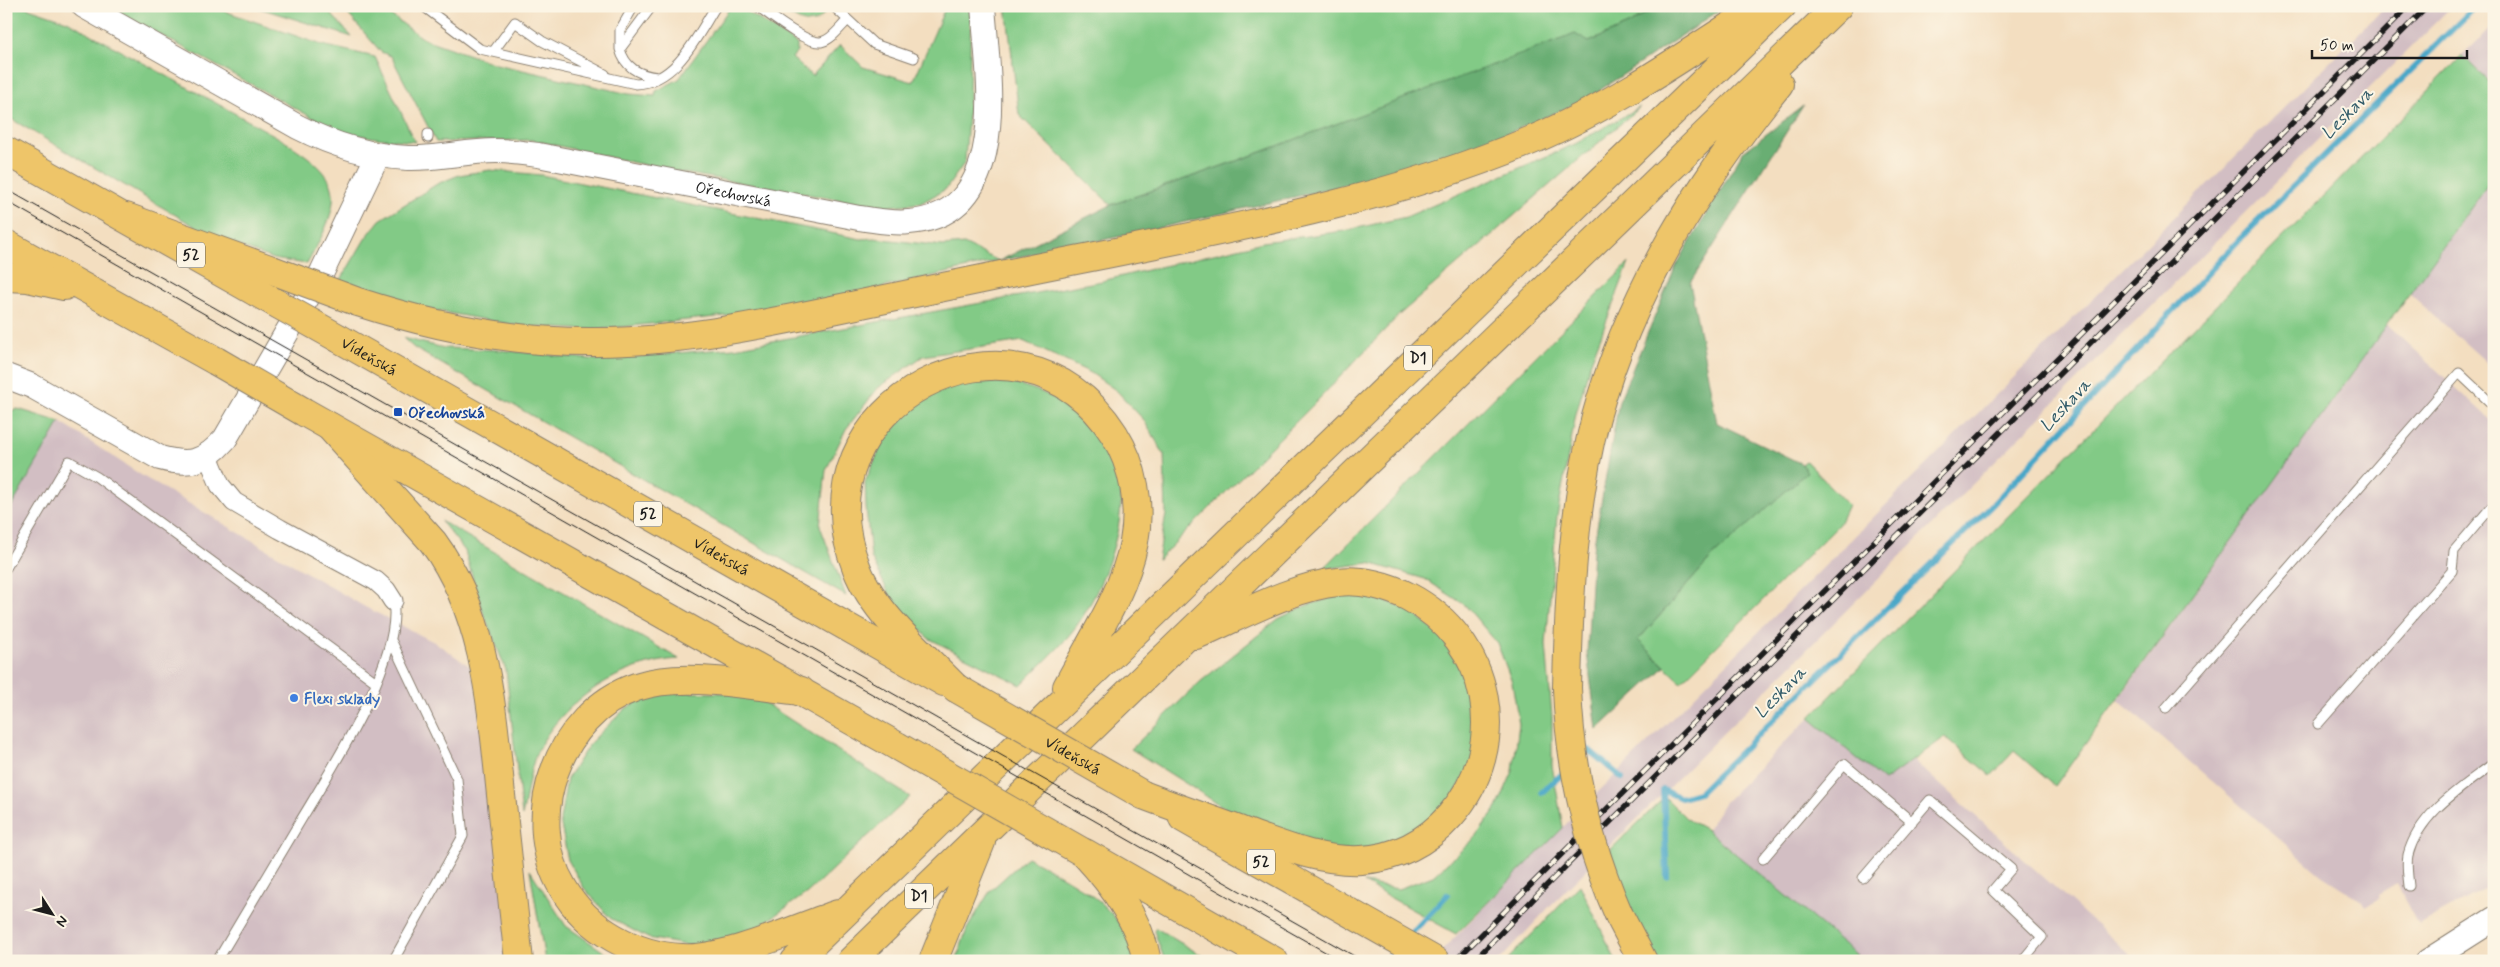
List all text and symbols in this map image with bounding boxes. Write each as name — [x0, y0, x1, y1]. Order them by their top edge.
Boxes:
scale bar — [2312, 28, 2468, 60]
text: 50 m — [2320, 36, 2354, 56]
water label: Leskava — [2316, 81, 2380, 145]
street label: Ořechovská — [694, 177, 773, 213]
road number: 52 — [177, 242, 205, 268]
street label: Vídeňská — [337, 333, 401, 381]
road number: D1 — [1404, 346, 1432, 370]
water label: Leskava — [2035, 373, 2097, 438]
place label: Ořechovská — [408, 403, 485, 424]
marker: Ořechovská — [392, 406, 404, 418]
road number: 52 — [634, 502, 662, 526]
street label: Vídeňská — [689, 533, 753, 581]
water label: Leskava — [1749, 660, 1813, 724]
place label: Flexi sklady — [304, 689, 380, 710]
marker: Flexi sklady — [288, 692, 300, 704]
street label: Vídeňská — [1040, 732, 1104, 781]
road number: 52 — [1247, 850, 1275, 874]
road number: D1 — [905, 884, 933, 908]
north arrow — [28, 890, 78, 940]
text: N — [52, 912, 72, 930]

